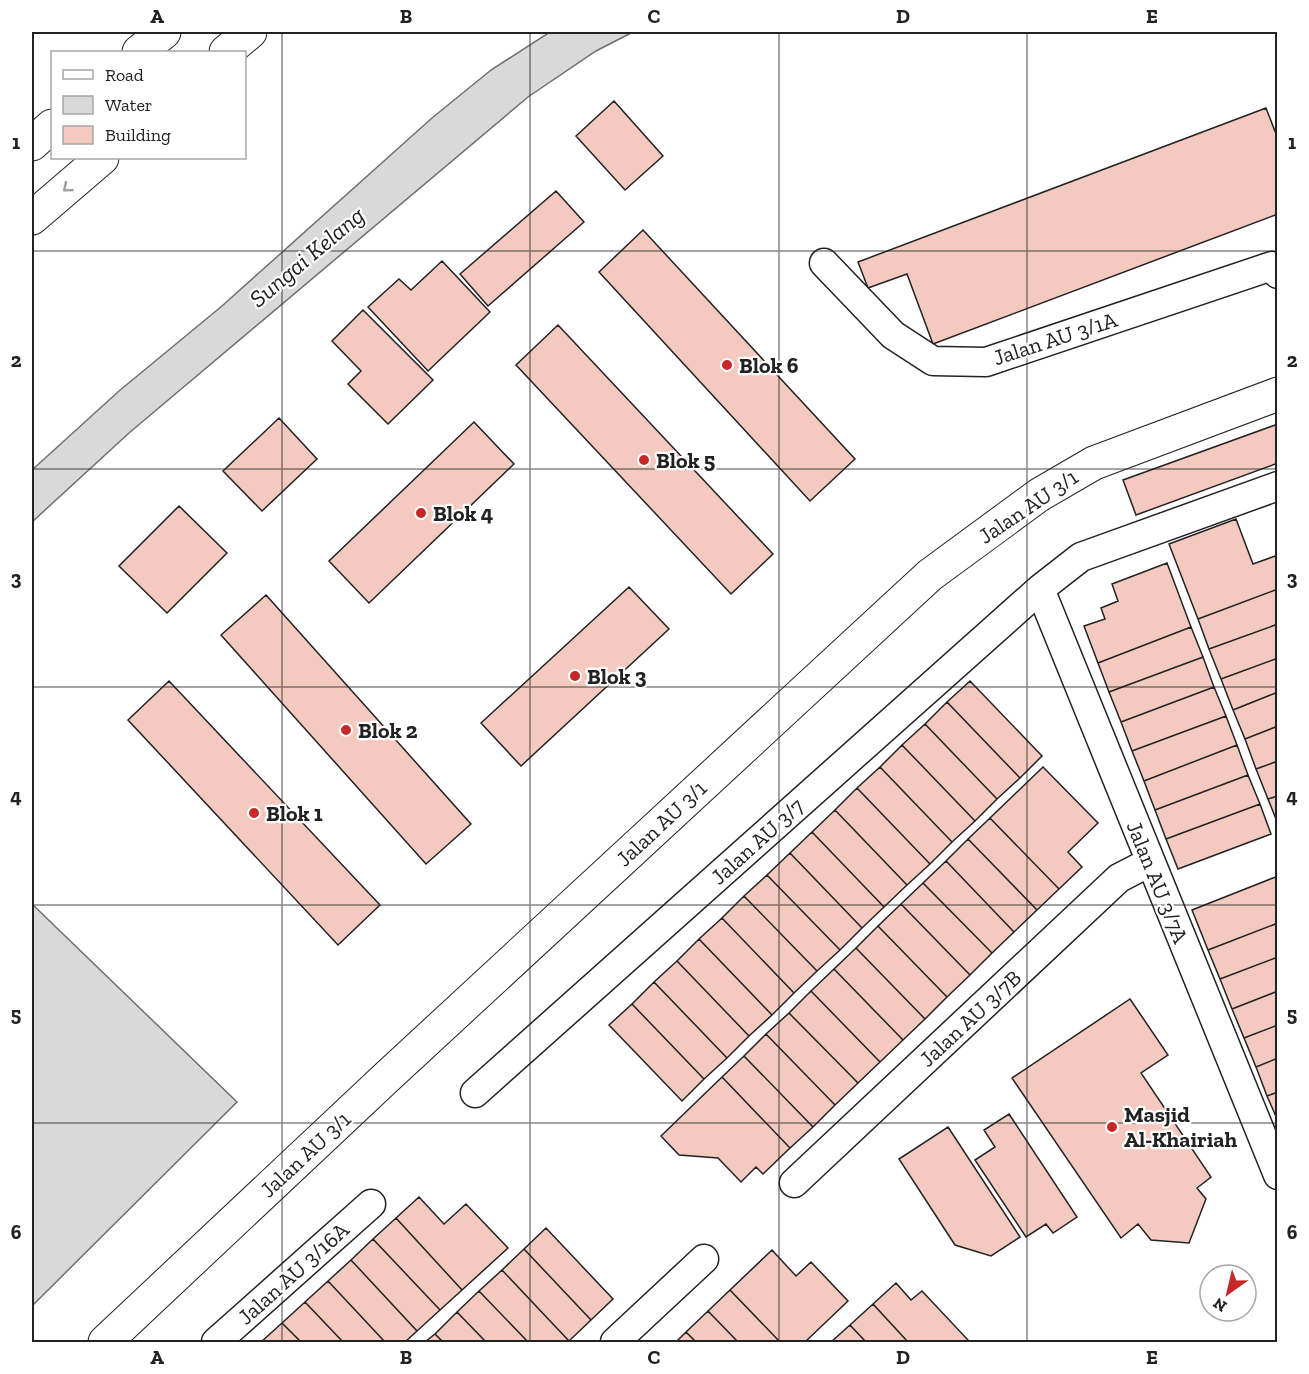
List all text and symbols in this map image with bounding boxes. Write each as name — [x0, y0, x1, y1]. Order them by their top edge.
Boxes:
text: A — [150, 4, 164, 28]
text: B — [400, 4, 412, 28]
text: C — [648, 4, 661, 28]
text: D — [896, 4, 910, 28]
text: E — [1146, 4, 1158, 28]
legend — [51, 51, 246, 159]
text: Road — [105, 64, 144, 86]
text: Water — [105, 94, 152, 116]
text: Building — [105, 124, 171, 146]
text: 1 — [12, 130, 20, 154]
text: 1 — [1288, 130, 1296, 154]
one-way arrow — [63, 180, 74, 191]
water label: Sungai Kelang — [243, 200, 371, 313]
street label: Jalan AU 3/1A — [990, 306, 1121, 371]
text: 2 — [11, 348, 22, 372]
text: 2 — [1287, 348, 1298, 372]
place label: Blok 6 — [739, 352, 799, 379]
marker: Blok 6 — [720, 358, 734, 372]
place label: Blok 5 — [656, 447, 715, 474]
marker: Blok 5 — [637, 453, 651, 467]
street label: Jalan AU 3/1 — [973, 463, 1084, 550]
place label: Blok 4 — [433, 500, 494, 527]
marker: Blok 4 — [414, 506, 428, 520]
text: 3 — [11, 566, 22, 590]
text: 3 — [1287, 566, 1298, 590]
place label: Blok 3 — [587, 663, 647, 690]
marker: Blok 3 — [568, 669, 582, 683]
place label: Blok 2 — [358, 717, 418, 744]
marker: Blok 2 — [339, 723, 353, 737]
street label: Jalan AU 3/1 — [610, 774, 713, 872]
text: 4 — [10, 784, 22, 808]
text: 4 — [1286, 784, 1298, 808]
street label: Jalan AU 3/7 — [705, 792, 810, 890]
place label: Blok 1 — [266, 800, 323, 827]
marker: Blok 1 — [247, 806, 261, 820]
street label: Jalan AU 3/7A — [1121, 817, 1195, 948]
street label: Jalan AU 3/7B — [914, 964, 1027, 1072]
text: 5 — [11, 1002, 21, 1026]
text: 5 — [1287, 1002, 1297, 1026]
place label: Masjid Al-Khairiah — [1124, 1101, 1237, 1153]
street label: Jalan AU 3/1 — [254, 1105, 357, 1203]
marker: Masjid Al-Khairiah — [1105, 1120, 1119, 1134]
street label: Jalan AU 3/16A — [232, 1216, 355, 1330]
text: 6 — [11, 1220, 22, 1244]
text: 6 — [1287, 1220, 1298, 1244]
north arrow — [1198, 1263, 1258, 1323]
text: N — [1210, 1294, 1230, 1316]
text: A — [150, 1345, 164, 1369]
text: B — [400, 1345, 412, 1369]
text: C — [648, 1345, 661, 1369]
text: D — [896, 1345, 910, 1369]
text: E — [1146, 1345, 1158, 1369]

